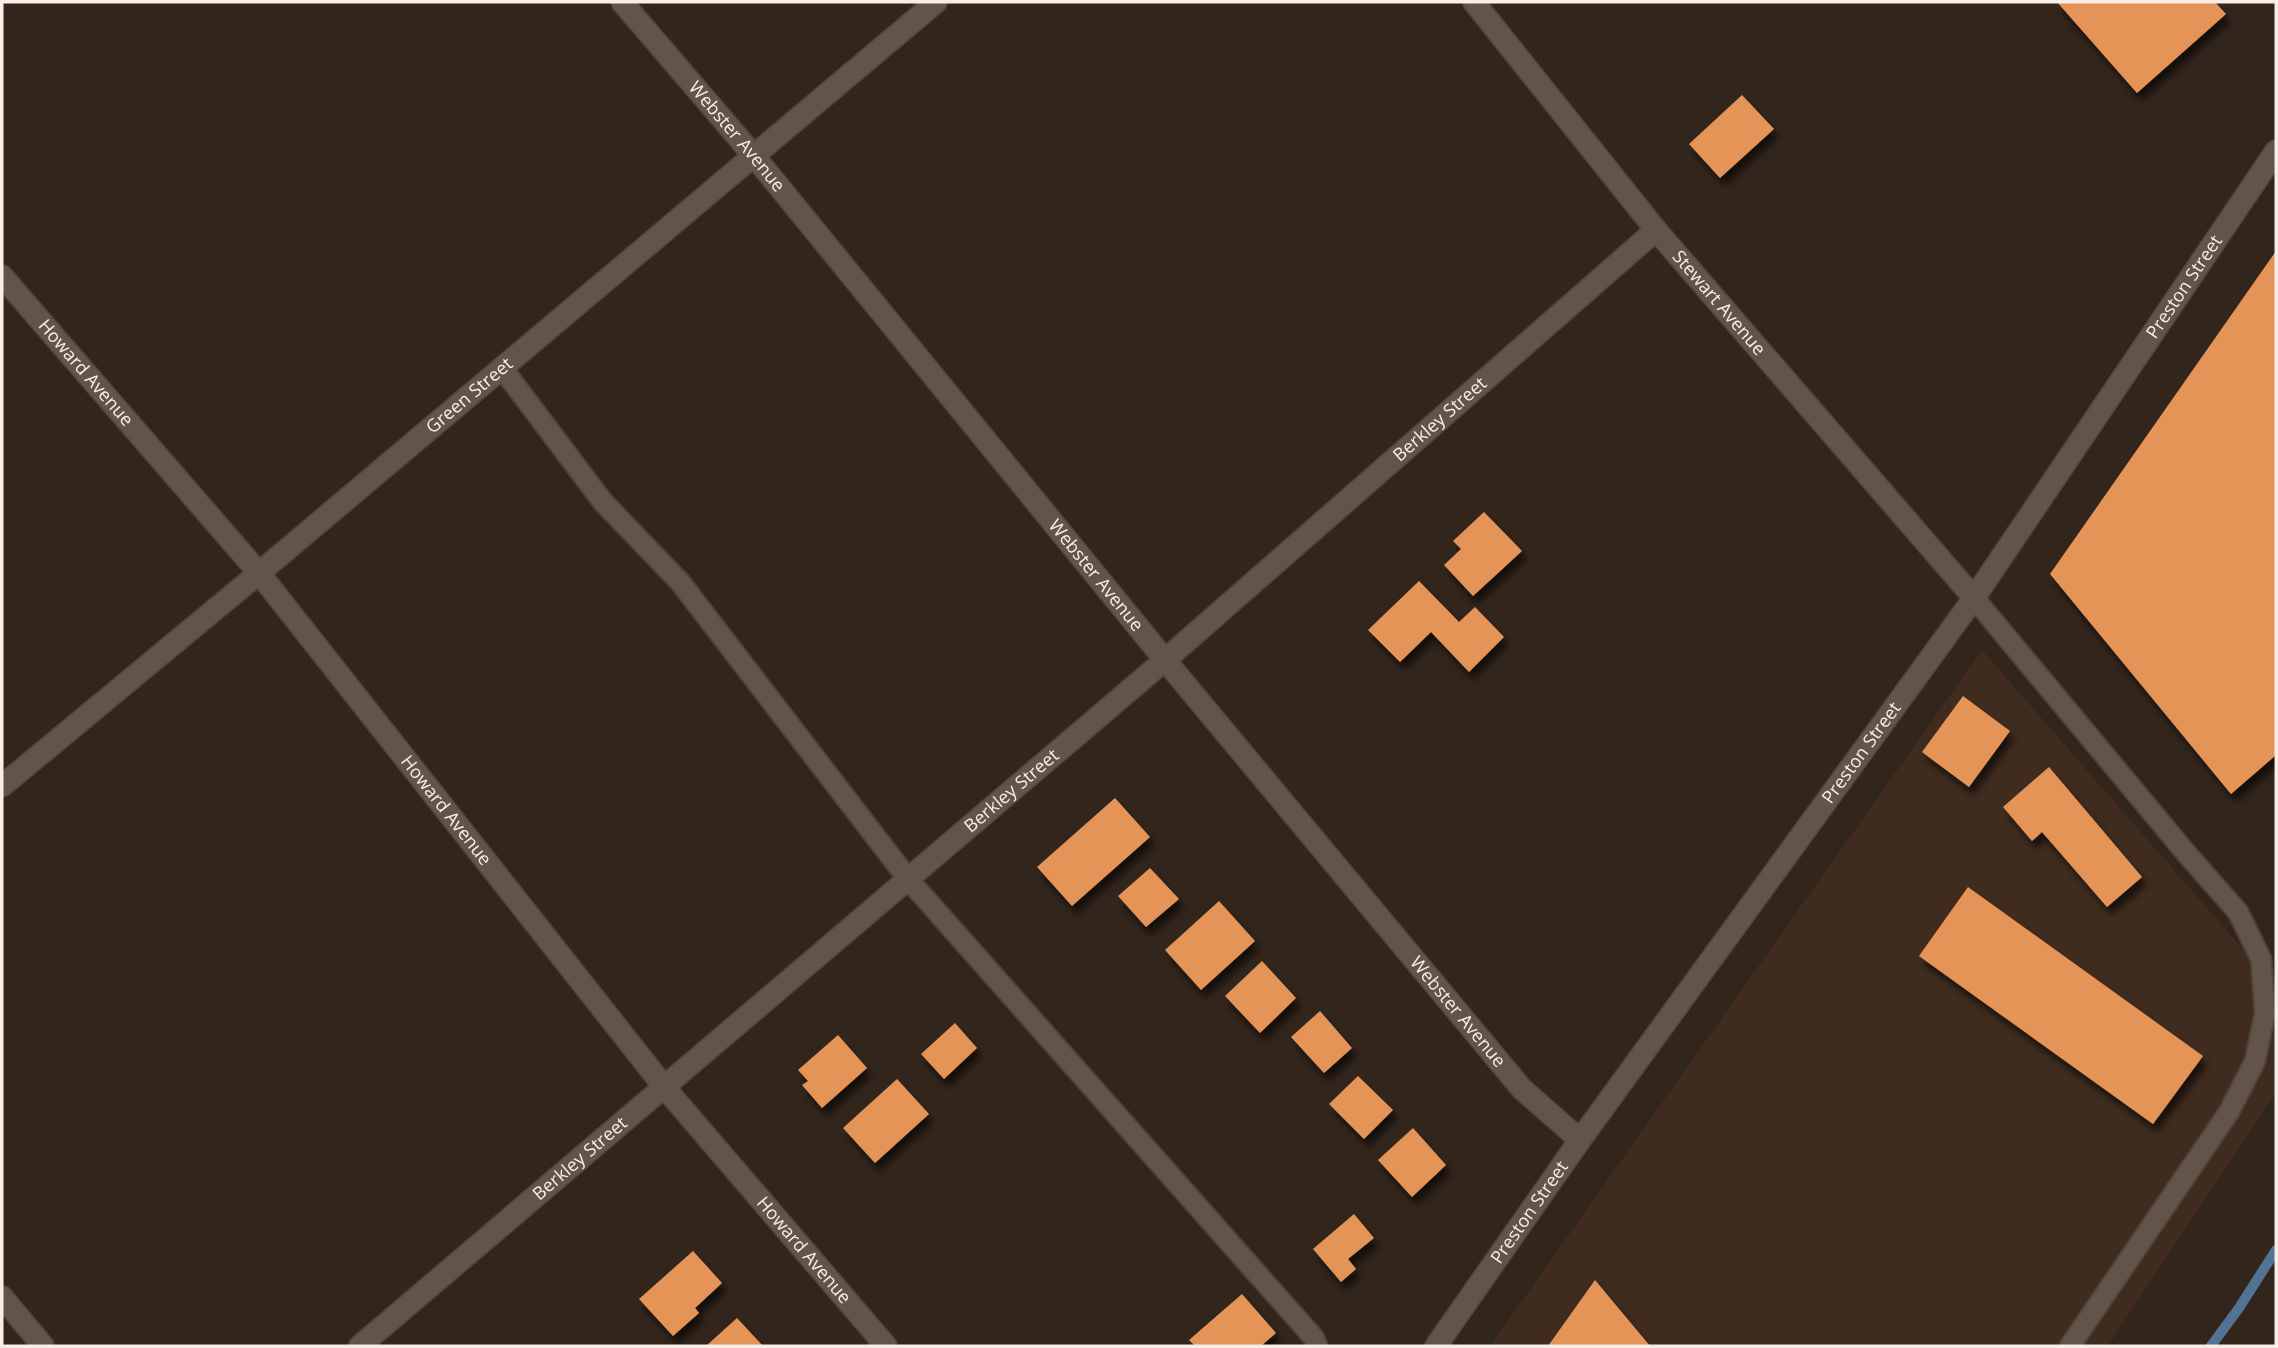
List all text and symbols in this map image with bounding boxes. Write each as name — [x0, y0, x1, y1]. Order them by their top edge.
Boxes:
street label: Webster Avenue — [684, 76, 791, 196]
street label: Preston Street — [2140, 230, 2227, 343]
street label: Stewart Avenue — [1668, 245, 1772, 360]
street label: Howard Avenue — [34, 314, 139, 431]
street label: Green Street — [420, 351, 517, 438]
street label: Berkley Street — [1387, 371, 1491, 466]
street label: Webster Avenue — [1044, 514, 1150, 636]
street label: Preston Street — [1816, 697, 1906, 808]
street label: Berkley Street — [958, 743, 1063, 837]
street label: Howard Avenue — [396, 750, 498, 870]
street label: Webster Avenue — [1405, 951, 1512, 1072]
street label: Berkley Street — [527, 1111, 632, 1205]
street label: Preston Street — [1484, 1156, 1573, 1268]
street label: Howard Avenue — [752, 1191, 857, 1308]

